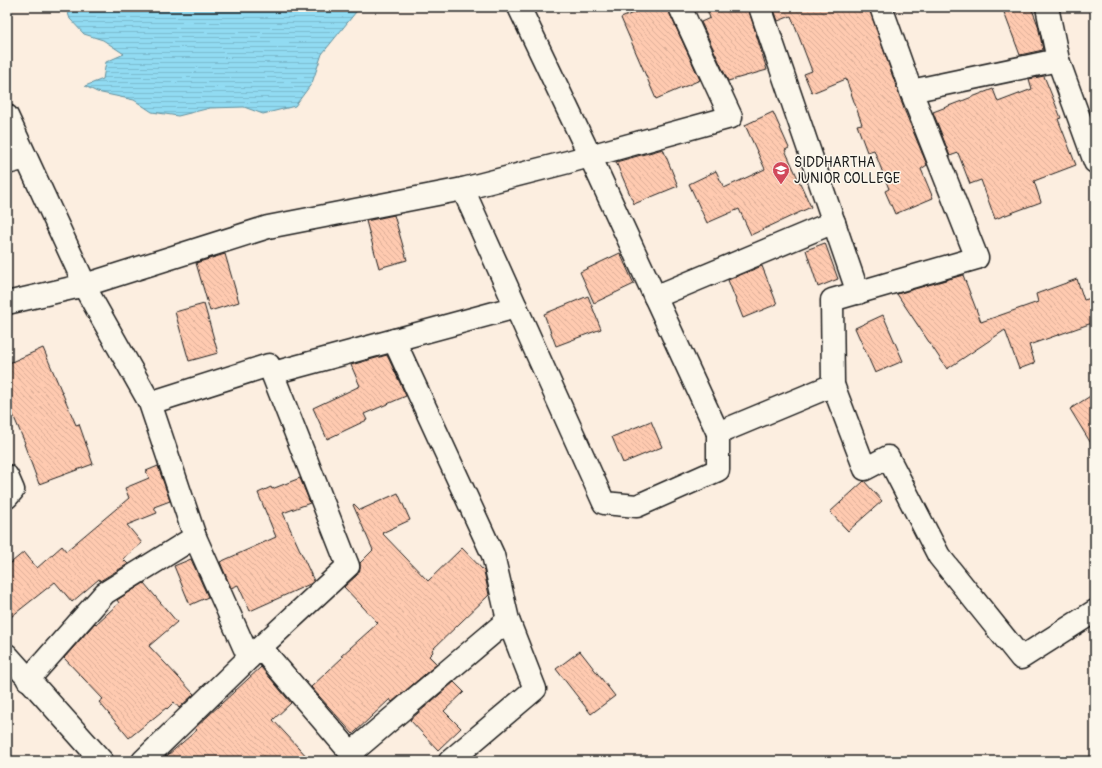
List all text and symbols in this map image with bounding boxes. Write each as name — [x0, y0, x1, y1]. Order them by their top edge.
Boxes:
place label: SIDDHARTHA JUNIOR COLLEGE — [794, 154, 900, 187]
school or university icon: SIDDHARTHA JUNIOR COLLEGE — [771, 160, 791, 185]

